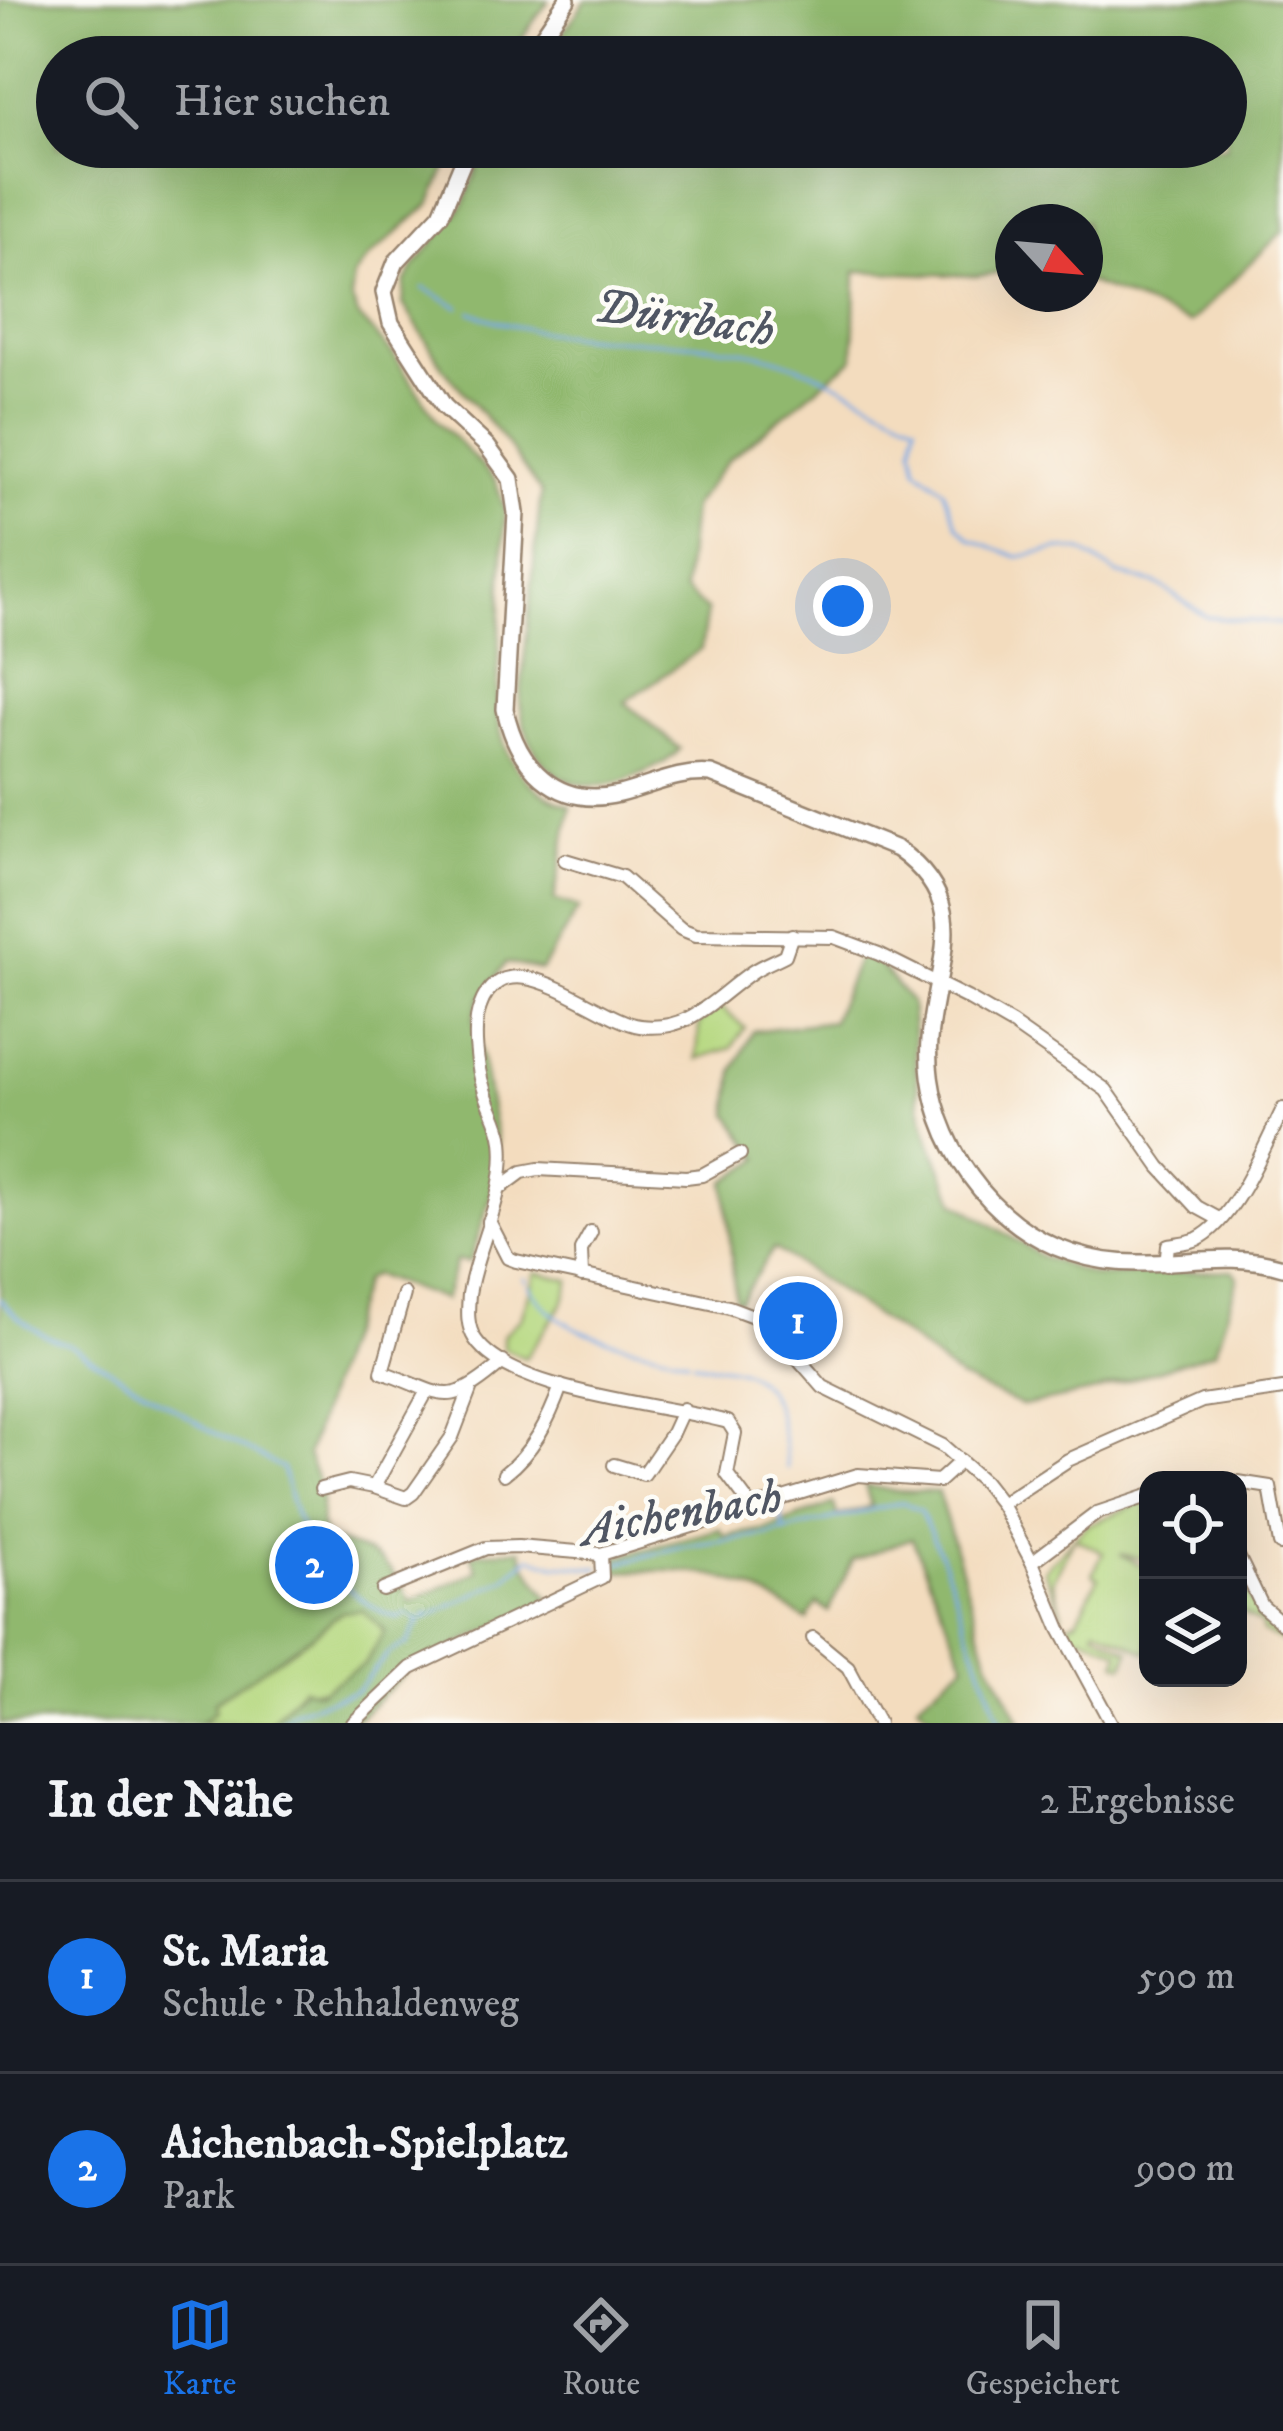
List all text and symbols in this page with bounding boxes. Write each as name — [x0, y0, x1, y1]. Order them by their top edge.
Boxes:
search box — [36, 36, 1247, 168]
icon: search — [78, 69, 144, 135]
text: Hier suchen — [174, 74, 390, 130]
north arrow — [995, 204, 1103, 312]
water label: Dürrbach — [591, 277, 778, 361]
your location — [813, 576, 873, 636]
pin: 1 — [759, 1276, 837, 1366]
water label: Aichenbach — [571, 1467, 787, 1562]
map controls — [1139, 1471, 1247, 1687]
button: locate — [1139, 1471, 1247, 1579]
pin: 2 — [275, 1520, 353, 1610]
button: layers — [1139, 1579, 1247, 1687]
text: In der Nähe — [48, 1769, 293, 1833]
text: 2 Ergebnisse — [1039, 1777, 1235, 1826]
text: St. Maria — [162, 1924, 328, 1980]
text: 1 — [80, 1952, 94, 2001]
text: 590 m — [1138, 1952, 1235, 2001]
text: Schule · Rehhaldenweg — [162, 1980, 519, 2029]
text: Aichenbach-Spielplatz — [162, 2116, 568, 2172]
text: 2 — [77, 2144, 97, 2193]
text: 900 m — [1136, 2144, 1235, 2193]
text: Park — [162, 2172, 235, 2221]
tab: Karte — [163, 2292, 237, 2405]
tab: Route — [562, 2292, 640, 2405]
tab: Gespeichert — [966, 2292, 1120, 2405]

